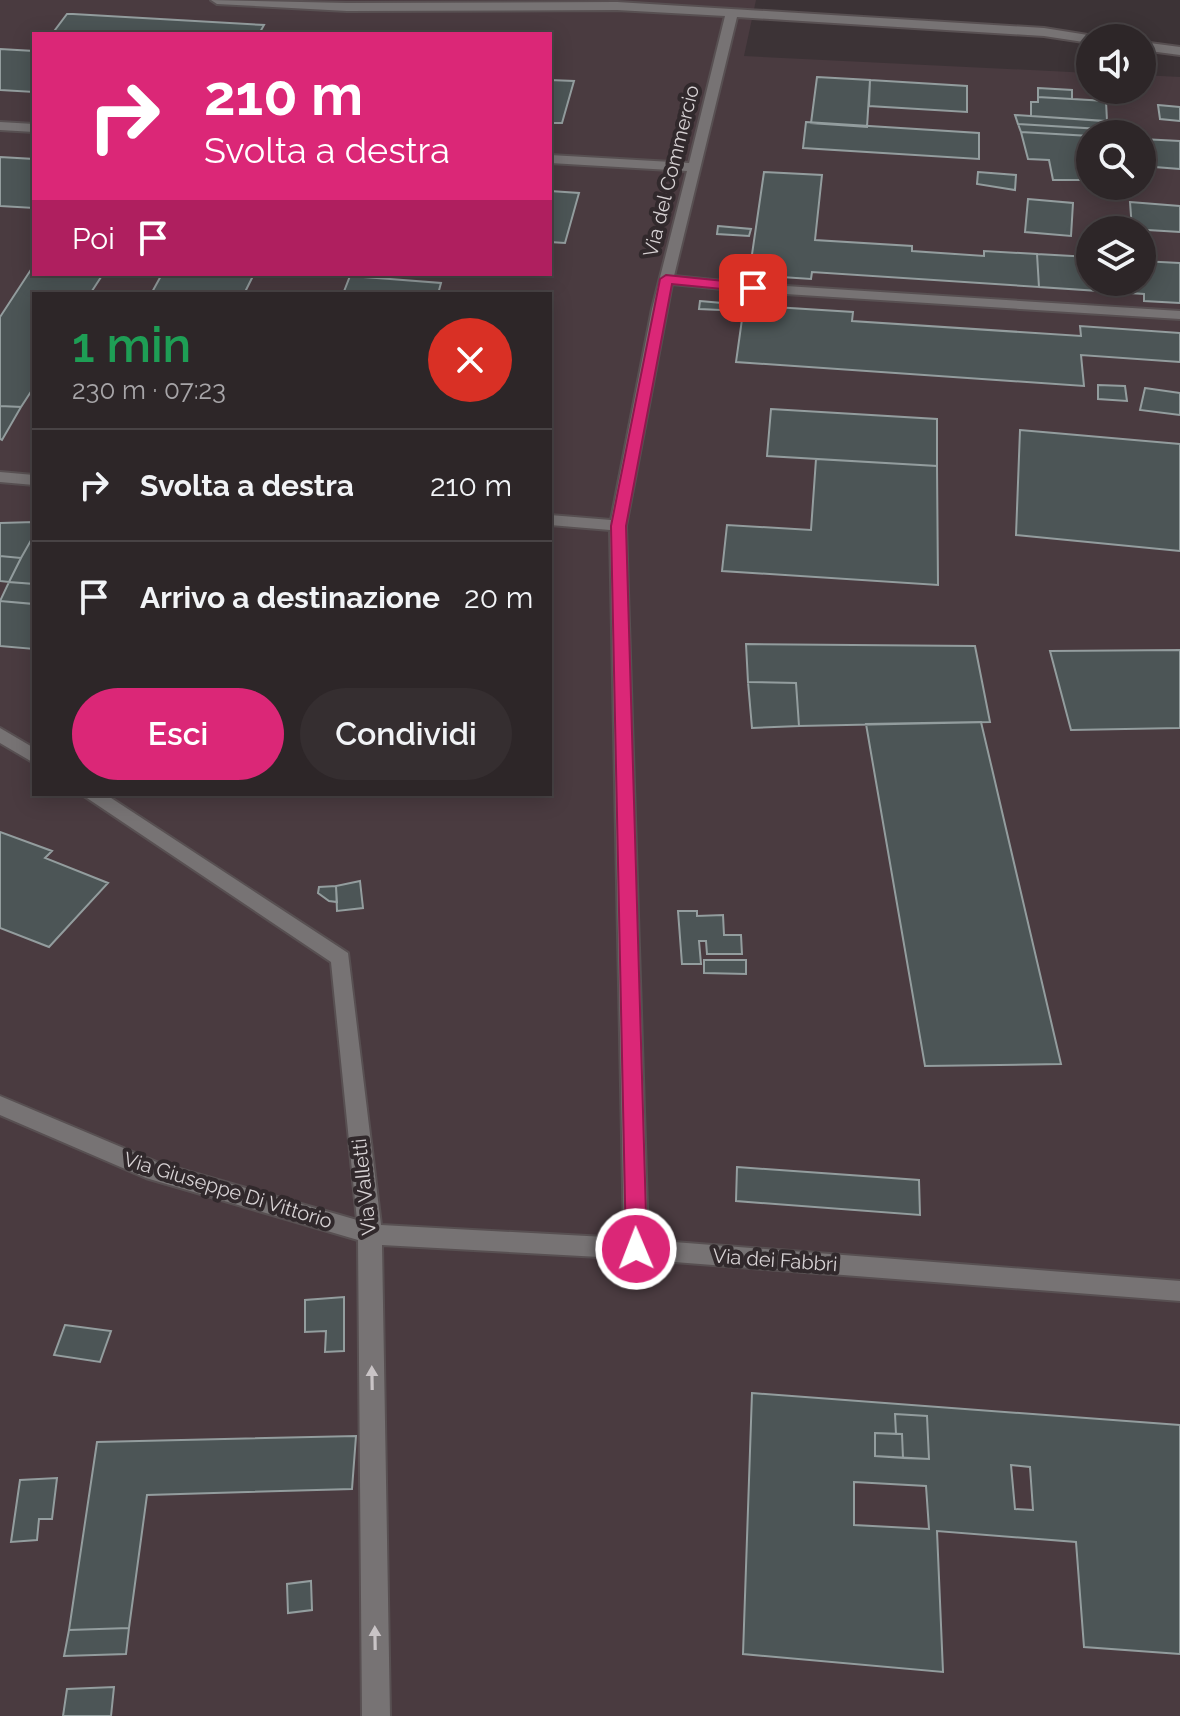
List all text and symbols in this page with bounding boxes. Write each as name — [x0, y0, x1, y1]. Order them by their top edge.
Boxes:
map controls — [1076, 24, 1156, 296]
button: sound — [1076, 24, 1156, 104]
text: 210 m — [204, 62, 363, 128]
icon: right — [72, 64, 176, 168]
street label: Via del Commercio — [638, 83, 704, 259]
button: search — [1076, 120, 1156, 200]
text: Svolta a destra — [204, 129, 450, 171]
icon: arrive — [131, 216, 175, 260]
button: layers — [1076, 216, 1156, 296]
text: Poi — [72, 221, 115, 256]
pin — [719, 254, 787, 322]
icon: arrive — [731, 266, 775, 310]
text: 1 min — [72, 317, 191, 373]
button: close — [428, 318, 512, 402]
text: 230 m · 07:23 — [72, 375, 226, 405]
icon: right — [72, 463, 116, 507]
text: Svolta a destra — [140, 468, 354, 503]
text: 210 m — [430, 468, 512, 503]
icon: arrive — [72, 575, 116, 619]
text: Arrivo a destinazione — [140, 580, 440, 615]
text: 20 m — [464, 580, 533, 615]
button: Esci — [72, 688, 284, 780]
button: Condividi — [300, 688, 512, 780]
street label: Via Valletti — [347, 1138, 381, 1236]
street label: Via Giuseppe Di Vittorio — [121, 1147, 335, 1233]
position arrow — [594, 1207, 678, 1291]
street label: Via dei Fabbri — [712, 1244, 838, 1276]
one-way arrow — [366, 1365, 378, 1390]
one-way arrow — [369, 1625, 382, 1650]

